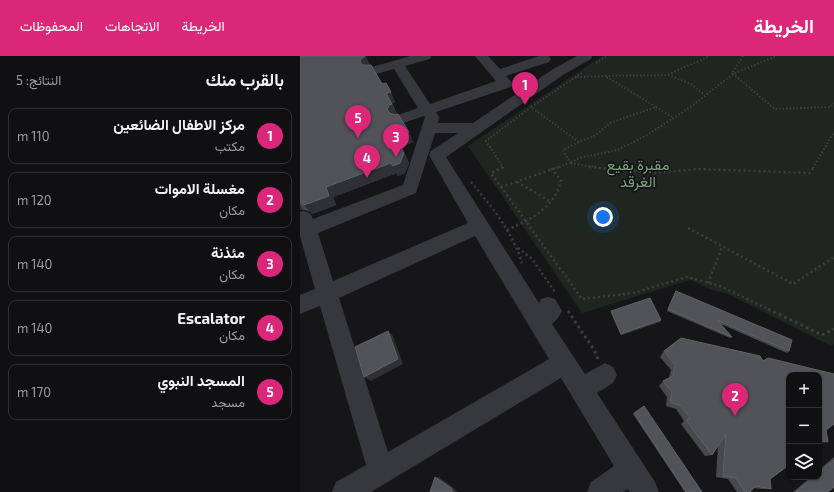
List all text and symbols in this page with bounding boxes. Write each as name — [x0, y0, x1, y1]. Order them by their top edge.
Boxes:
text: الخريطة — [754, 14, 814, 37]
text: المحفوظات — [20, 17, 83, 34]
text: الاتجاهات — [105, 17, 159, 34]
text: الخريطة — [181, 17, 225, 34]
text: بالقرب منك — [206, 69, 284, 89]
text: النتائج: 5 — [16, 72, 61, 88]
pin: 1 — [512, 72, 538, 105]
pin: 5 — [345, 105, 371, 138]
text: مركز الاطفال الضائعين — [113, 115, 245, 133]
pin: 3 — [383, 124, 409, 157]
text: 110 m — [17, 128, 49, 144]
text: 1 — [267, 128, 273, 144]
text: مكتب — [215, 138, 245, 154]
pin: 4 — [354, 145, 380, 178]
park label: مقبرة بقيع الغرقد — [607, 155, 669, 191]
text: مغسلة الاموات — [155, 179, 245, 197]
text: 120 m — [17, 192, 52, 208]
text: 2 — [266, 192, 274, 208]
text: مكان — [219, 202, 245, 218]
your location — [593, 207, 613, 227]
text: مئذنة — [211, 243, 245, 261]
text: 140 m — [17, 256, 52, 272]
text: 3 — [266, 256, 274, 272]
text: مكان — [219, 266, 245, 282]
text: Escalator — [177, 309, 245, 327]
text: 140 m — [17, 320, 52, 336]
text: 4 — [266, 320, 274, 336]
text: مكان — [219, 327, 245, 343]
text: المسجد النبوي — [157, 371, 245, 389]
map controls — [786, 372, 822, 480]
button: + — [786, 372, 822, 408]
pin: 2 — [722, 383, 748, 416]
text: 170 m — [17, 384, 51, 400]
text: 5 — [266, 384, 274, 400]
text: مسجد — [211, 394, 245, 410]
button: − — [786, 408, 822, 444]
button: layers — [786, 444, 822, 480]

